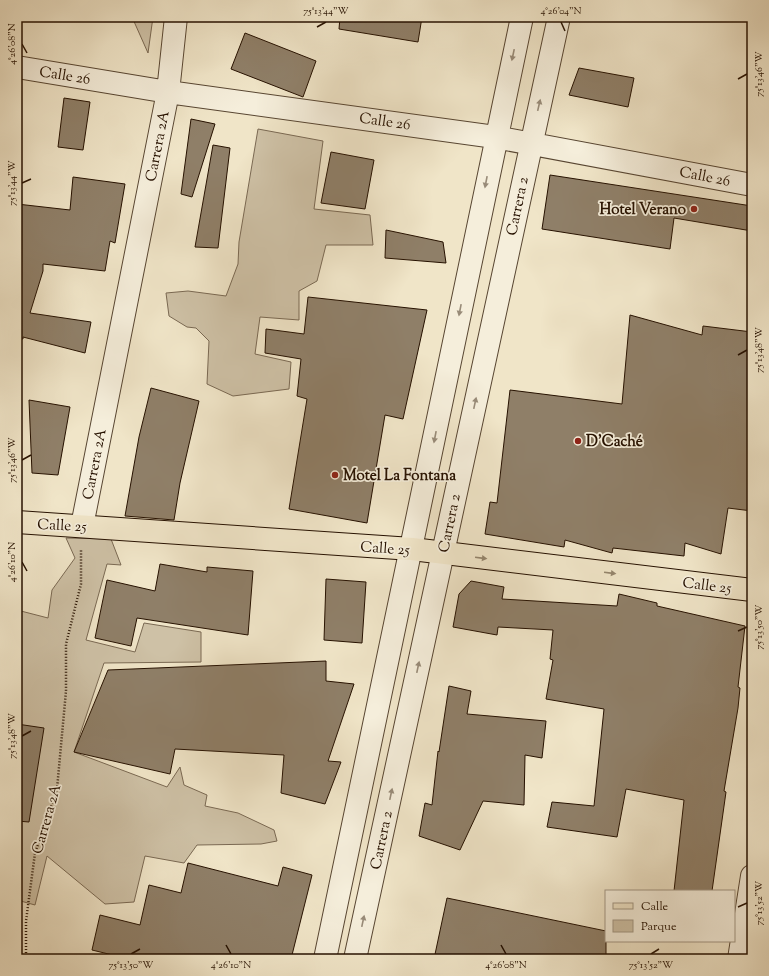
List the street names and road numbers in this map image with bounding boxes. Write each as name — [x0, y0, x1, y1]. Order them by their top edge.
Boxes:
street label: Calle 26 — [38, 62, 92, 91]
street label: Calle 26 — [358, 108, 412, 136]
street label: Carrera 2A — [141, 109, 176, 184]
street label: Calle 26 — [677, 162, 732, 193]
street label: Carrera 2 — [502, 175, 535, 238]
street label: Carrera 2A — [78, 427, 113, 502]
street label: Carrera 2 — [434, 492, 467, 555]
street label: Calle 25 — [37, 515, 87, 538]
street label: Calle 25 — [360, 537, 410, 562]
street label: Calle 25 — [681, 573, 733, 600]
street label: Carrera 2A — [27, 782, 67, 857]
street label: Carrera 2 — [366, 809, 399, 872]

